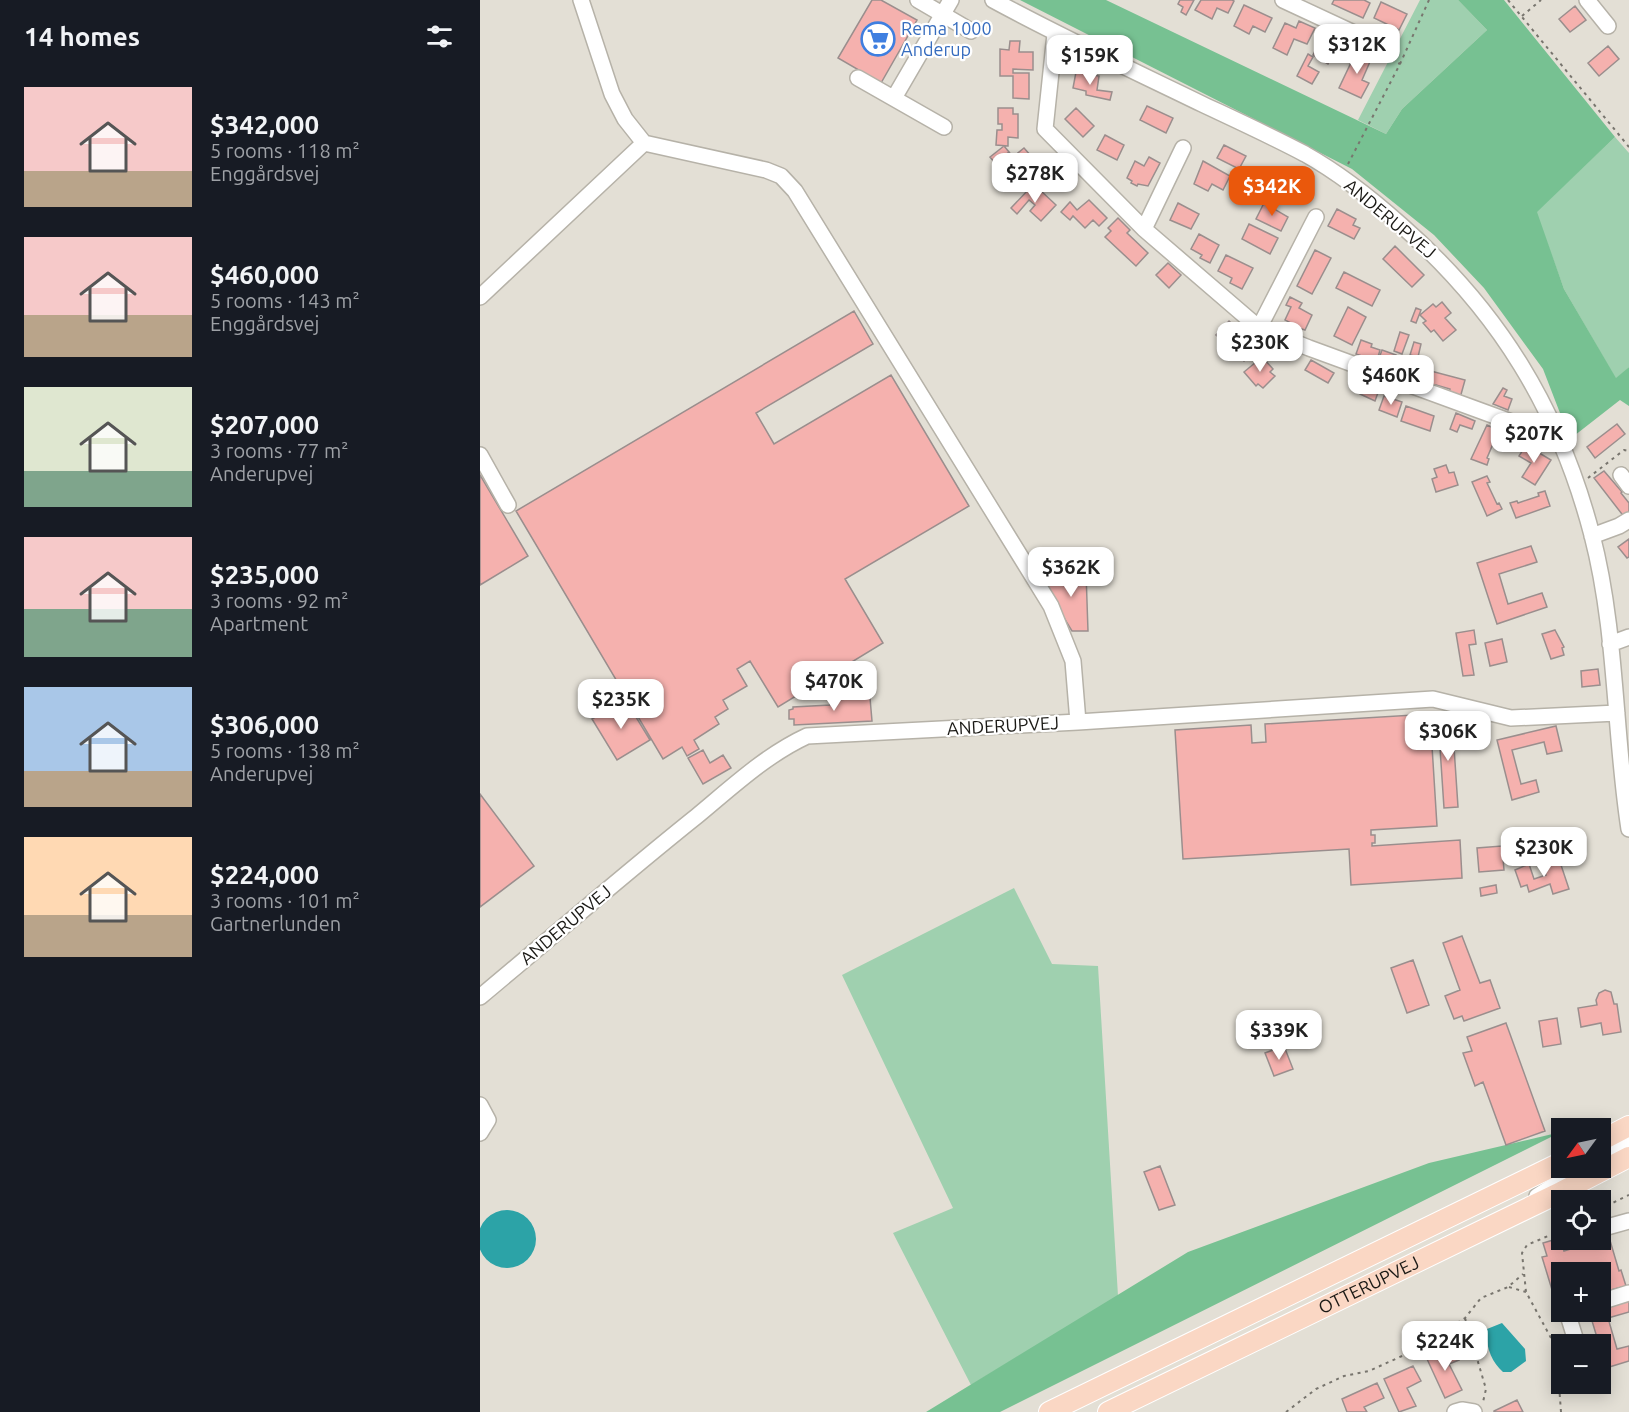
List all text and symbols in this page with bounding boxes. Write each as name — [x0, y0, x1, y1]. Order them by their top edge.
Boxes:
place label: Rema 1000 Anderup — [901, 18, 992, 59]
icon: filters — [423, 20, 456, 53]
supermarket icon: Rema 1000 Anderup — [860, 21, 896, 57]
text: 14 homes — [24, 22, 140, 51]
pin: $312K — [1315, 24, 1399, 75]
text: $312K — [1328, 32, 1386, 55]
pin: $159K — [1048, 35, 1132, 86]
text: $159K — [1061, 43, 1119, 66]
text: $342,000 — [210, 110, 319, 139]
icon: home — [72, 111, 144, 183]
text: 5 rooms · 118 m² — [210, 139, 360, 162]
pin: $278K — [993, 153, 1077, 204]
text: $278K — [1006, 161, 1064, 184]
text: Enggårdsvej — [210, 162, 319, 185]
pin: $342K — [1230, 166, 1314, 217]
text: $342K — [1243, 174, 1301, 197]
street label: ANDERUPVEJ — [1341, 174, 1440, 262]
text: $460,000 — [210, 260, 319, 289]
icon: home — [72, 261, 144, 333]
text: 5 rooms · 143 m² — [210, 289, 360, 312]
text: Enggårdsvej — [210, 312, 319, 335]
pin: $230K — [1218, 322, 1302, 373]
text: $230K — [1231, 330, 1289, 353]
pin: $460K — [1349, 355, 1433, 406]
text: $460K — [1362, 363, 1420, 386]
text: $207,000 — [210, 410, 319, 439]
icon: home — [72, 411, 144, 483]
pin: $207K — [1492, 413, 1576, 464]
text: $207K — [1505, 421, 1563, 444]
text: 3 rooms · 77 m² — [210, 439, 348, 462]
text: Anderupvej — [210, 462, 313, 485]
pin: $362K — [1029, 547, 1113, 598]
text: $362K — [1042, 555, 1100, 578]
text: $235,000 — [210, 560, 319, 589]
icon: home — [72, 561, 144, 633]
text: 3 rooms · 92 m² — [210, 589, 348, 612]
text: Apartment — [210, 612, 308, 635]
pin: $470K — [792, 661, 876, 712]
text: $470K — [805, 669, 863, 692]
pin: $235K — [579, 679, 663, 730]
text: $235K — [592, 687, 650, 710]
text: $306,000 — [210, 710, 319, 739]
icon: home — [72, 711, 144, 783]
pin: $306K — [1406, 711, 1490, 762]
street label: ANDERUPVEJ — [946, 712, 1060, 738]
text: $306K — [1419, 719, 1477, 742]
text: 5 rooms · 138 m² — [210, 739, 360, 762]
text: Anderupvej — [210, 762, 313, 785]
pin: $230K — [1502, 827, 1586, 878]
text: $230K — [1515, 835, 1573, 858]
text: $224,000 — [210, 860, 319, 889]
icon: home — [72, 861, 144, 933]
street label: ANDERUPVEJ — [516, 880, 615, 968]
text: 3 rooms · 101 m² — [210, 889, 360, 912]
text: Gartnerlunden — [210, 912, 341, 935]
pin: $339K — [1237, 1010, 1321, 1061]
text: $339K — [1250, 1018, 1308, 1041]
north arrow — [1551, 1118, 1611, 1178]
map controls — [1551, 1118, 1611, 1394]
button: locate — [1551, 1190, 1611, 1250]
street label: OTTERUPVEJ — [1315, 1252, 1422, 1317]
button: + — [1551, 1262, 1611, 1322]
pin: $224K — [1403, 1321, 1487, 1372]
text: $224K — [1416, 1329, 1474, 1352]
button: − — [1551, 1334, 1611, 1394]

